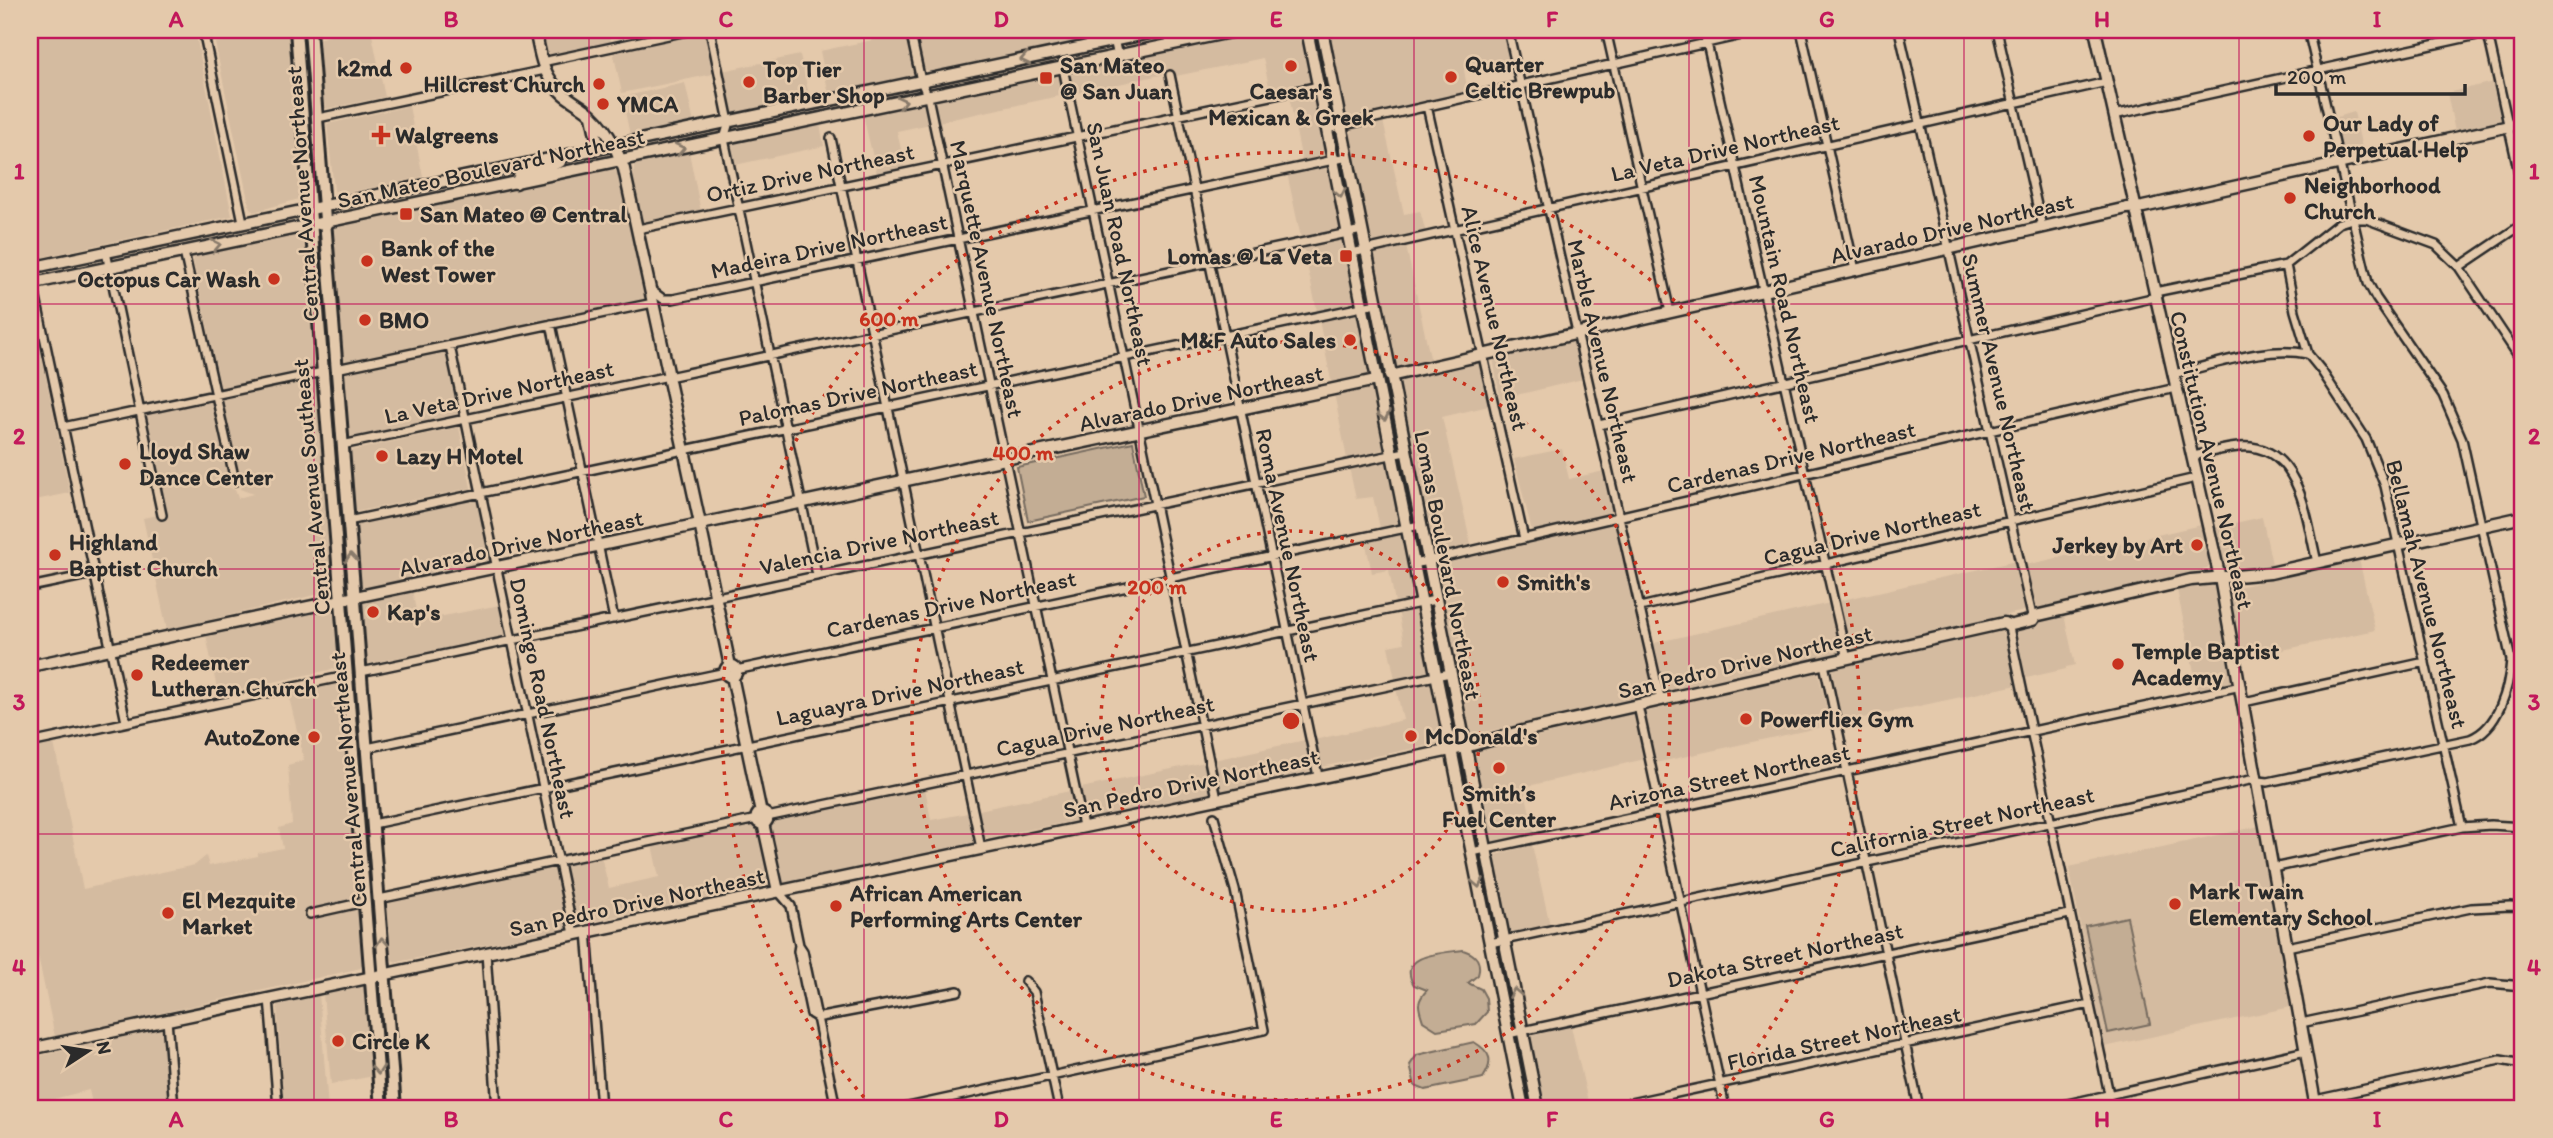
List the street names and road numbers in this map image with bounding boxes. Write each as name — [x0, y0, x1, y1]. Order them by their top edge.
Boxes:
street label: Central Avenue Northeast — [279, 65, 325, 323]
street label: La Veta Drive Northeast — [1608, 108, 1842, 188]
street label: San Juan Road Northeast — [1080, 119, 1160, 369]
street label: San Mateo Boulevard Northeast — [335, 122, 648, 214]
street label: Ortiz Drive Northeast — [703, 137, 917, 209]
street label: Marquette Avenue Northeast — [944, 138, 1030, 420]
street label: Mountain Road Northeast — [1743, 172, 1827, 426]
street label: Alvarado Drive Northeast — [1828, 186, 2077, 270]
street label: Alice Avenue Northeast — [1455, 203, 1535, 434]
street label: Madeira Drive Northeast — [708, 207, 950, 285]
street label: Marble Avenue Northeast — [1561, 237, 1645, 485]
street label: Summer Avenue Northeast — [1956, 250, 2042, 514]
street label: Constitution Avenue Northeast — [2164, 308, 2260, 612]
street label: La Veta Drive Northeast — [382, 354, 617, 430]
street label: Palomas Drive Northeast — [736, 354, 980, 432]
street label: Central Avenue Southeast — [286, 358, 336, 616]
street label: Alvarado Drive Northeast — [1076, 358, 1326, 438]
street label: Cardenas Drive Northeast — [1664, 415, 1918, 499]
street label: Roma Avenue Northeast — [1250, 426, 1327, 665]
street label: Lomas Boulevard Northeast — [1408, 428, 1488, 702]
street label: Bellamah Avenue Northeast — [2380, 457, 2474, 732]
street label: Cagua Drive Northeast — [1760, 494, 1984, 572]
street label: Alvarado Drive Northeast — [396, 503, 646, 583]
street label: Valencia Drive Northeast — [757, 503, 1001, 581]
street label: Cardenas Drive Northeast — [824, 564, 1079, 644]
street label: Domingo Road Northeast — [504, 575, 582, 822]
street label: San Pedro Drive Northeast — [1615, 619, 1875, 705]
street label: Central Avenue Northeast — [323, 651, 373, 909]
street label: Laguayra Drive Northeast — [773, 652, 1027, 732]
street label: Cagua Drive Northeast — [993, 689, 1217, 763]
street label: Arizona Street Northeast — [1606, 738, 1853, 816]
street label: San Pedro Drive Northeast — [1061, 742, 1321, 824]
street label: California Street Northeast — [1827, 780, 2097, 864]
street label: San Pedro Drive Northeast — [507, 861, 767, 943]
street label: Dakota Street Northeast — [1664, 916, 1906, 994]
street label: Florida Street Northeast — [1724, 999, 1964, 1076]

